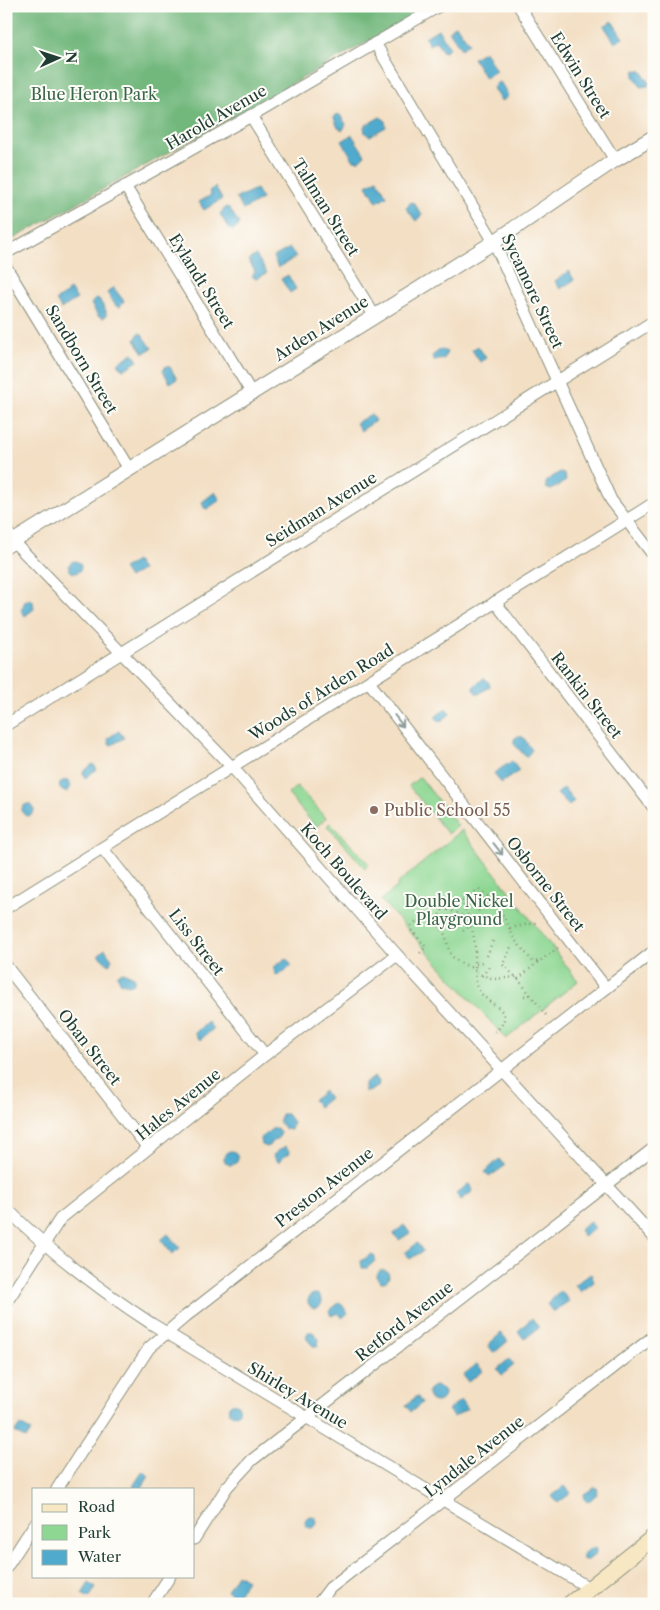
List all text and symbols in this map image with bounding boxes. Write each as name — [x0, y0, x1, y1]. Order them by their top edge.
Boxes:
street label: Edwin Street — [546, 28, 616, 122]
north arrow — [32, 32, 82, 82]
text: N — [62, 51, 80, 64]
street label: Harold Avenue — [162, 80, 270, 154]
park label: Blue Heron Park — [31, 84, 158, 104]
street label: Tallman Street — [288, 154, 364, 260]
street label: Eylandt Street — [165, 230, 239, 332]
street label: Sycamore Street — [498, 230, 569, 352]
street label: Arden Avenue — [269, 291, 372, 366]
street label: Sandborn Street — [42, 301, 123, 417]
street label: Seidman Avenue — [262, 467, 380, 551]
street label: Woods of Arden Road — [244, 639, 397, 745]
street label: Rankin Street — [547, 648, 627, 742]
one-way arrow — [393, 714, 404, 727]
place label: Public School 55 — [384, 800, 510, 820]
marker: Public School 55 — [368, 804, 380, 816]
street label: Koch Boulevard — [297, 819, 392, 924]
street label: Osborne Street — [503, 833, 590, 936]
one-way arrow — [493, 842, 504, 855]
park label: Double Nickel Playground — [405, 891, 514, 929]
street label: Liss Street — [165, 905, 229, 980]
street label: Oban Street — [54, 1005, 126, 1089]
street label: Hales Avenue — [132, 1064, 224, 1144]
street label: Preston Avenue — [271, 1142, 377, 1231]
street label: Retford Avenue — [351, 1277, 457, 1365]
street label: Shirley Avenue — [244, 1357, 352, 1433]
street label: Lyndale Avenue — [420, 1411, 528, 1501]
legend — [32, 1488, 195, 1578]
text: Road — [78, 1497, 115, 1516]
text: Park — [78, 1523, 112, 1542]
text: Water — [77, 1547, 122, 1566]

